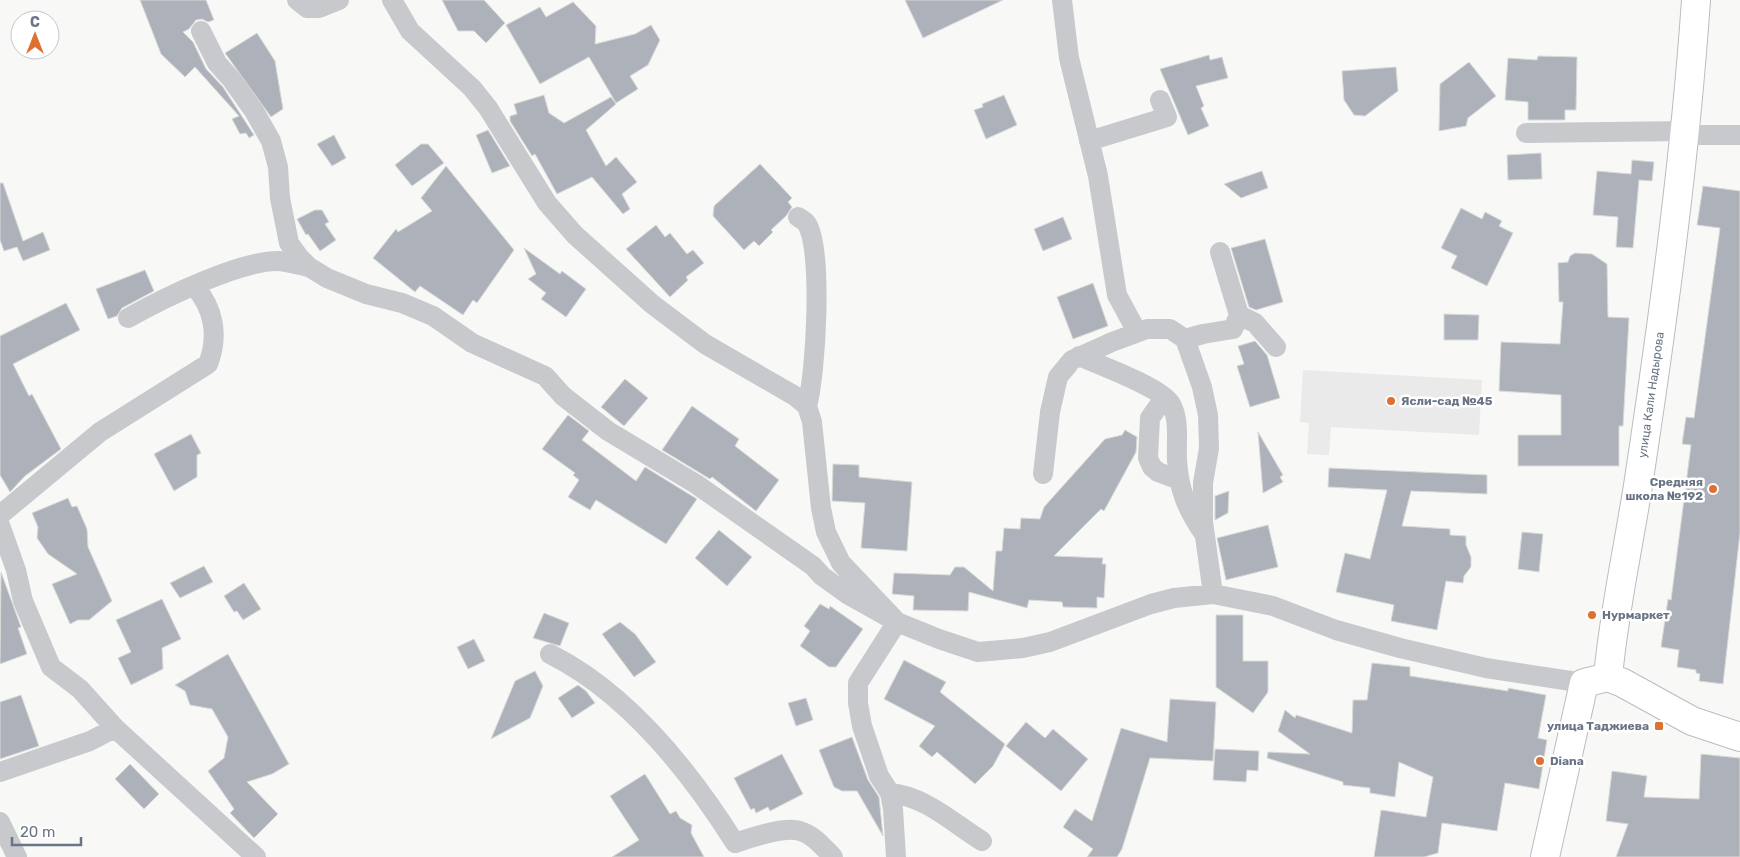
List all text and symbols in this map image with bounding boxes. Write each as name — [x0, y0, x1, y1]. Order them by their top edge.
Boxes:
north arrow — [10, 10, 60, 60]
text: С — [30, 14, 40, 31]
street label: улица Кали Надырова — [1635, 331, 1667, 459]
place label: Ясли-сад №45 — [1401, 394, 1493, 408]
marker: Ясли-сад №45 — [1385, 395, 1397, 407]
place label: Средняя школа №192 — [1626, 475, 1703, 503]
marker: Средняя школа №192 — [1707, 483, 1719, 495]
place label: Нурмаркет — [1602, 608, 1670, 622]
marker: Нурмаркет — [1586, 609, 1598, 621]
place label: улица Таджиева — [1547, 719, 1649, 733]
marker: улица Таджиева — [1653, 720, 1665, 732]
place label: Diana — [1550, 754, 1584, 768]
marker: Diana — [1534, 755, 1546, 767]
scale bar — [12, 814, 81, 846]
text: 20 m — [20, 823, 55, 841]

